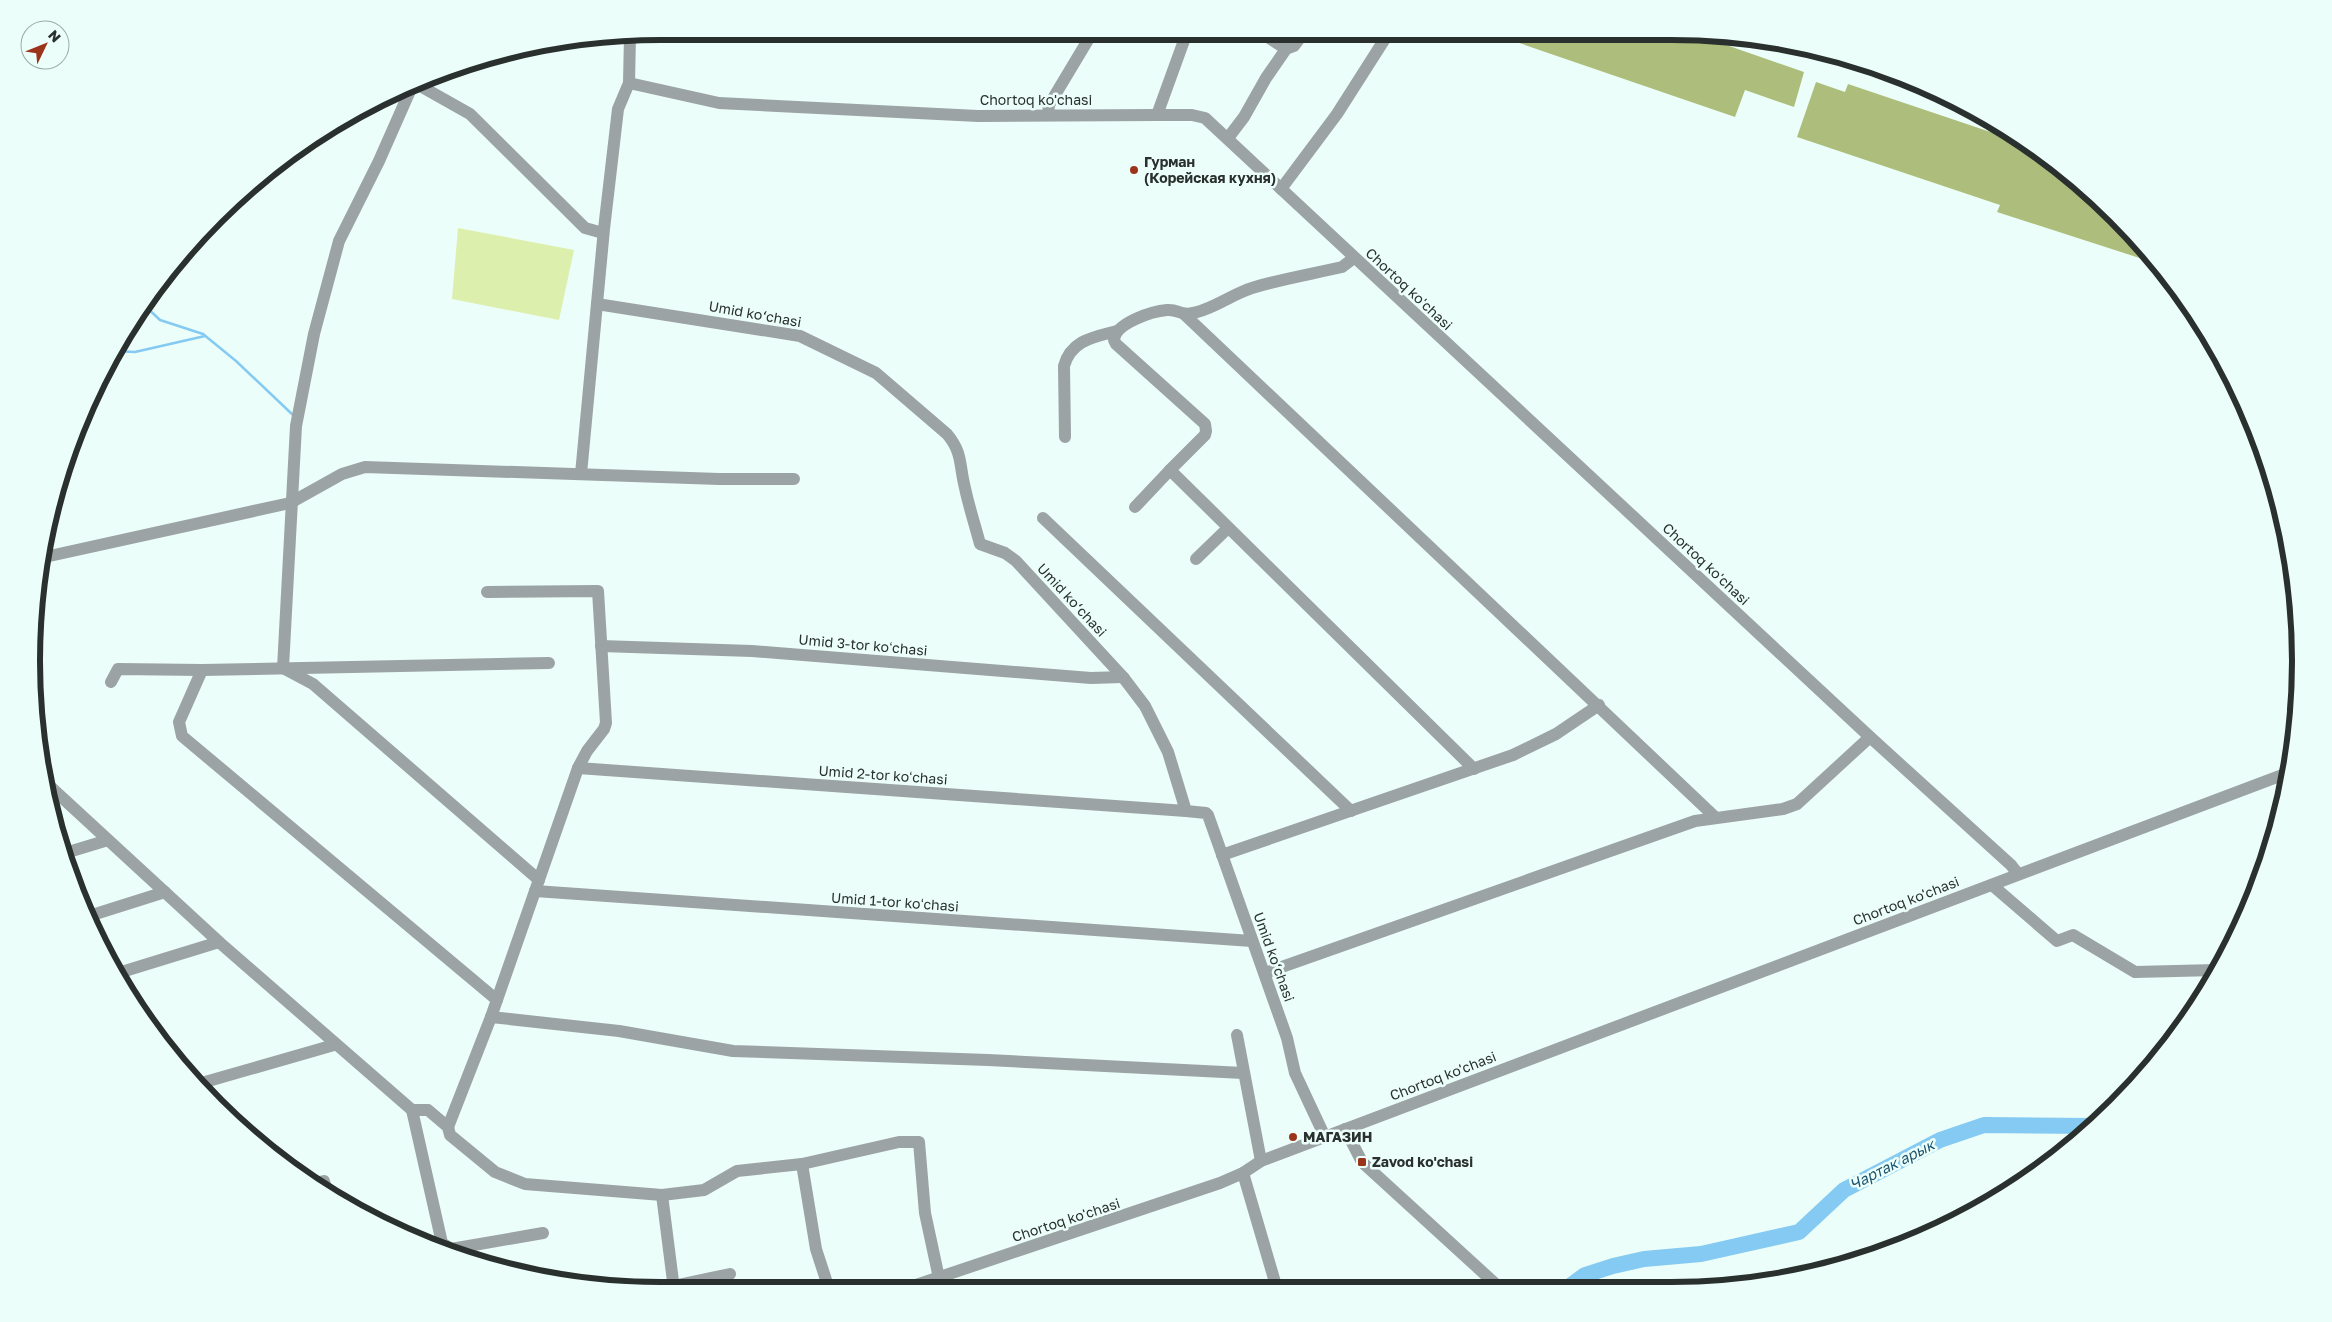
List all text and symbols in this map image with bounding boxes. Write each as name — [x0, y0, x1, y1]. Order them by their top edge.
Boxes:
north arrow — [20, 20, 70, 70]
text: N — [45, 26, 65, 45]
street label: Chortoq ko'chasi — [980, 91, 1092, 108]
place label: Гурман (Корейская кухня) — [1144, 153, 1276, 186]
marker: Гурман (Корейская кухня) — [1128, 164, 1140, 176]
street label: Chortoq ko'chasi — [1362, 244, 1456, 333]
street label: Umid ko‘chasi — [707, 297, 803, 330]
street label: Chortoq ko'chasi — [1659, 519, 1753, 608]
street label: Umid ko‘chasi — [1034, 560, 1111, 640]
street label: Umid 3-tor koʻchasi — [798, 630, 928, 659]
street label: Umid 2-tor koʻchasi — [818, 762, 948, 787]
street label: Chortoq ko'chasi — [1850, 872, 1961, 929]
street label: Umid 1-tor koʻchasi — [831, 889, 959, 914]
street label: Umid ko‘chasi — [1250, 910, 1299, 1004]
street label: Chortoq ko'chasi — [1387, 1047, 1498, 1104]
place label: МАГАЗИН — [1303, 1128, 1372, 1145]
marker: МАГАЗИН — [1287, 1131, 1299, 1143]
water label: Чартак арык — [1846, 1134, 1939, 1193]
place label: Zavod ko'chasi — [1372, 1153, 1473, 1170]
marker: Zavod ko'chasi — [1356, 1156, 1368, 1168]
street label: Chortoq ko'chasi — [1010, 1194, 1122, 1245]

